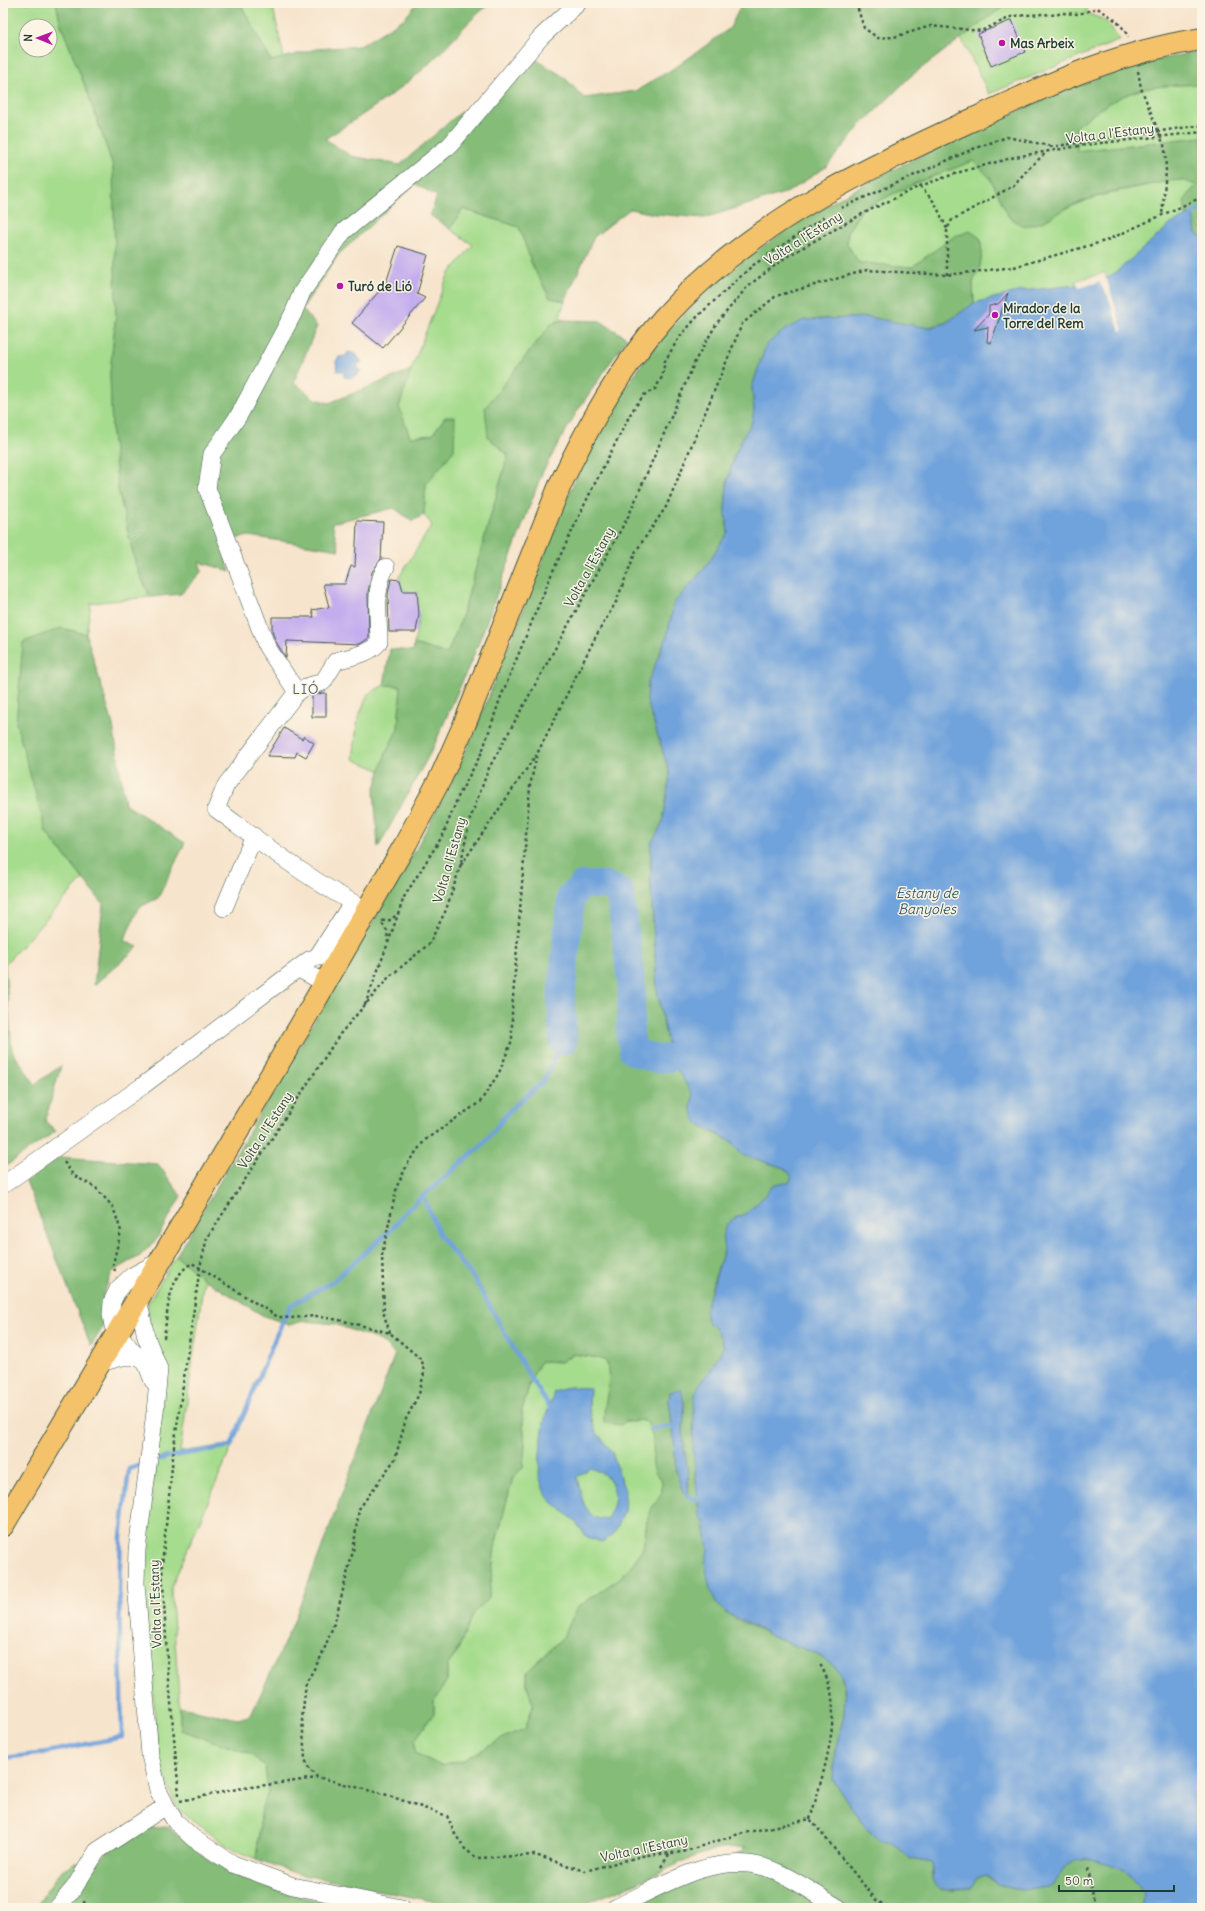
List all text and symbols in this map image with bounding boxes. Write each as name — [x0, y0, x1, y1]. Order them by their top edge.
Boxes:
north arrow — [18, 18, 58, 58]
text: N — [21, 34, 35, 42]
place label: Mas Arbeix — [1010, 35, 1075, 52]
marker: Mas Arbeix — [997, 38, 1007, 48]
street label: Volta a l'Estany — [1065, 120, 1155, 147]
street label: Volta a l'Estany — [761, 208, 845, 269]
place label: Turó de Lió — [348, 278, 412, 295]
marker: Turó de Lió — [335, 281, 345, 291]
place label: Mirador de la Torre del Rem — [1003, 300, 1084, 332]
marker: Mirador de la Torre del Rem — [990, 310, 1000, 320]
street label: Volta a l'Estany — [560, 524, 618, 610]
district label: LIÓ — [292, 680, 320, 698]
street label: Volta a l'Estany — [429, 815, 470, 905]
water label: Estany de Banyoles — [896, 884, 960, 918]
street label: Volta a l'Estany — [234, 1088, 297, 1172]
street label: Volta a l'Estany — [145, 1559, 166, 1649]
street label: Volta a l'Estany — [599, 1831, 689, 1866]
scale bar — [1059, 1867, 1174, 1893]
text: 50 m — [1065, 1873, 1094, 1888]

